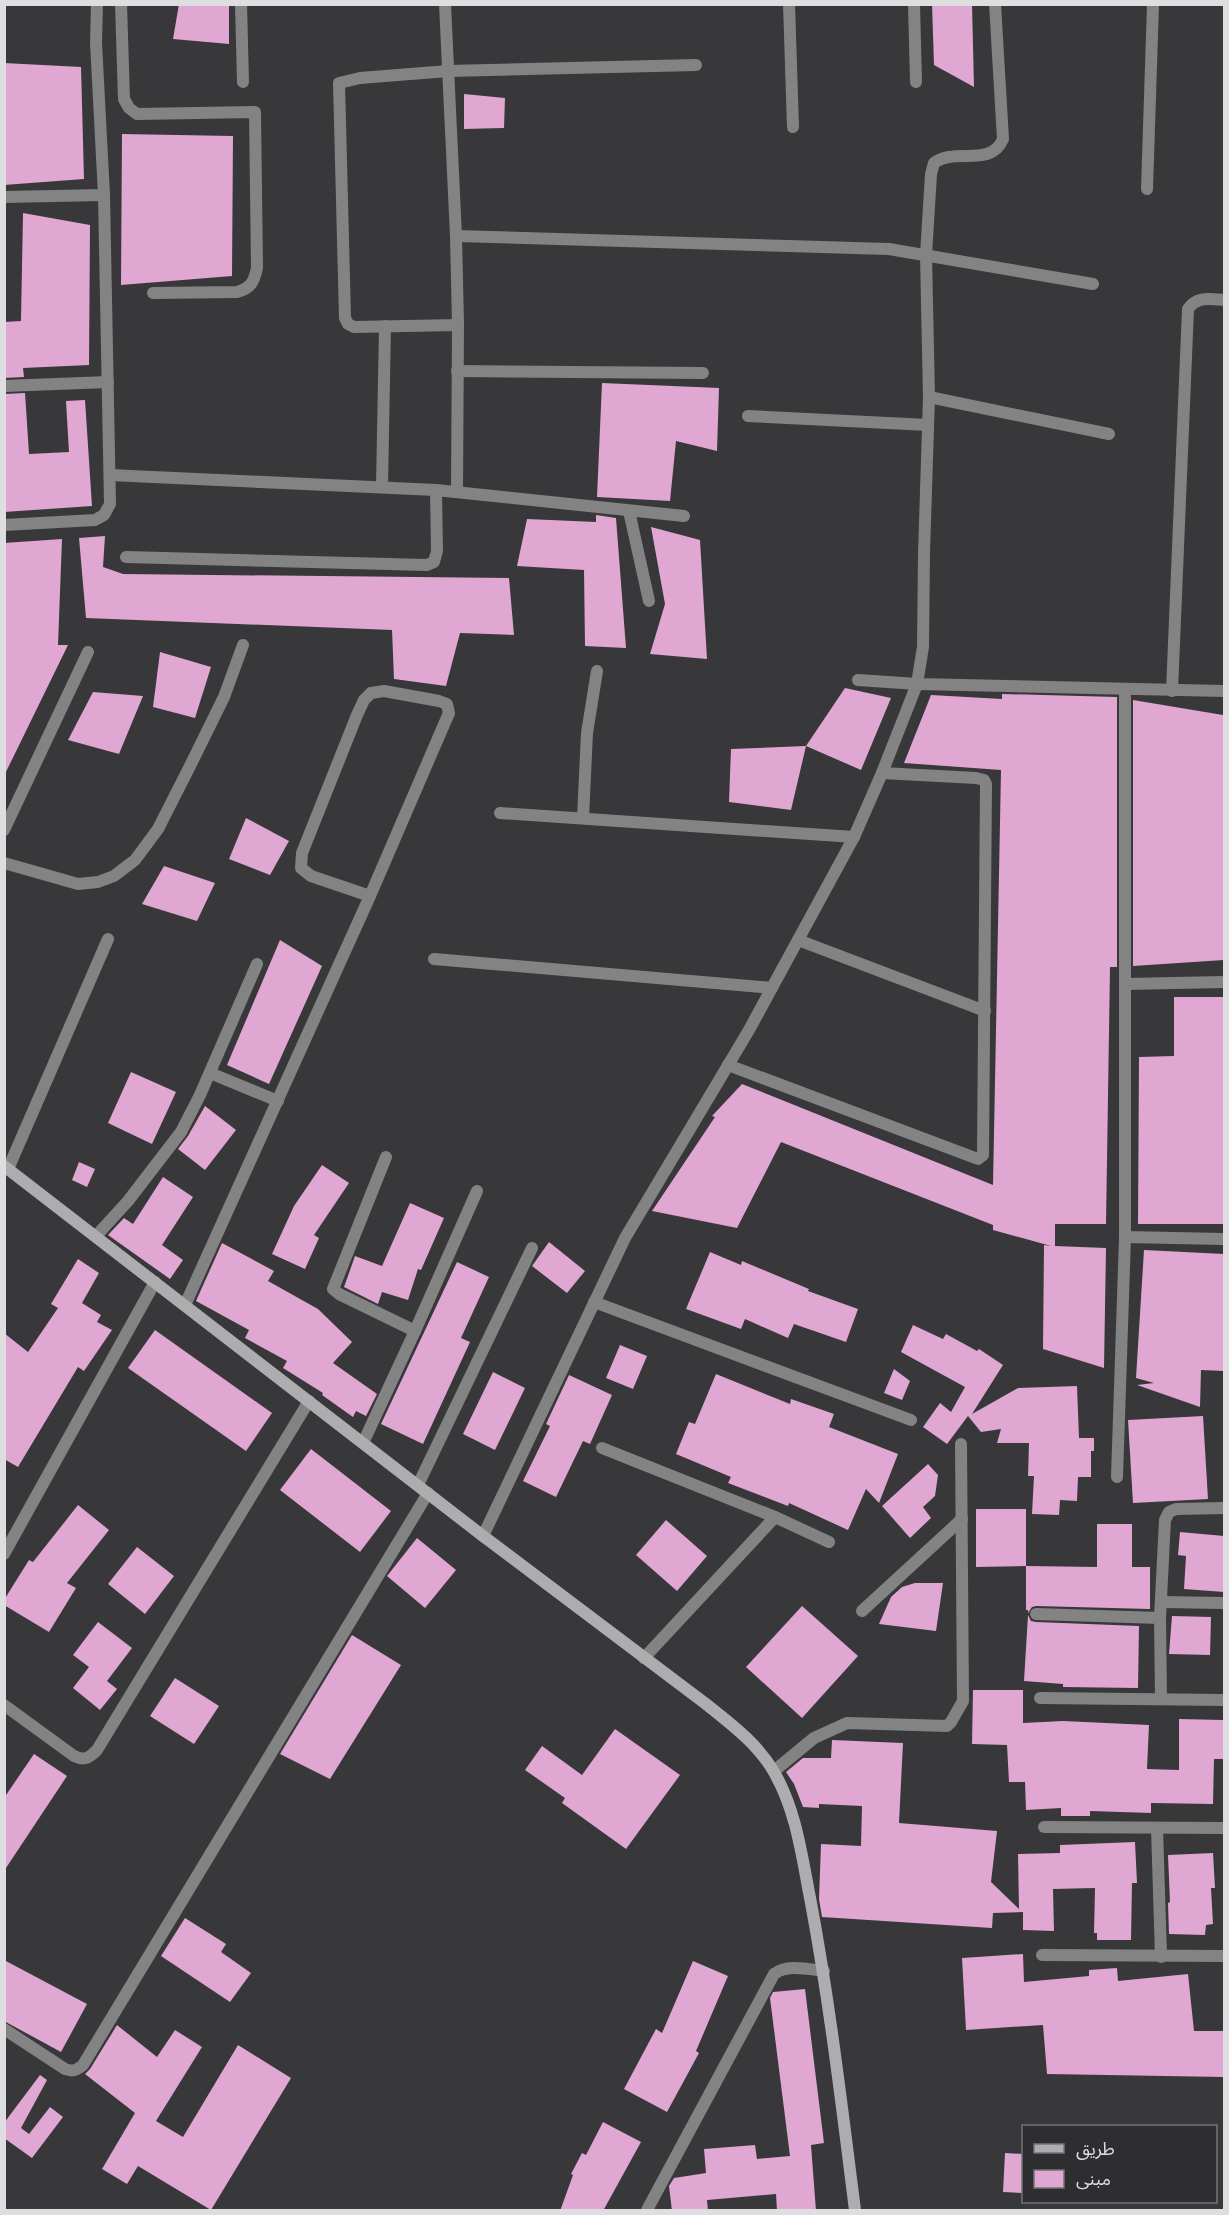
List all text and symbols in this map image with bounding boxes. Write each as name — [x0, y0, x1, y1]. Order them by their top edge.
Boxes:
legend — [1022, 2125, 1217, 2203]
text: طريق — [1076, 2138, 1115, 2160]
text: مبنى — [1076, 2168, 1111, 2190]

